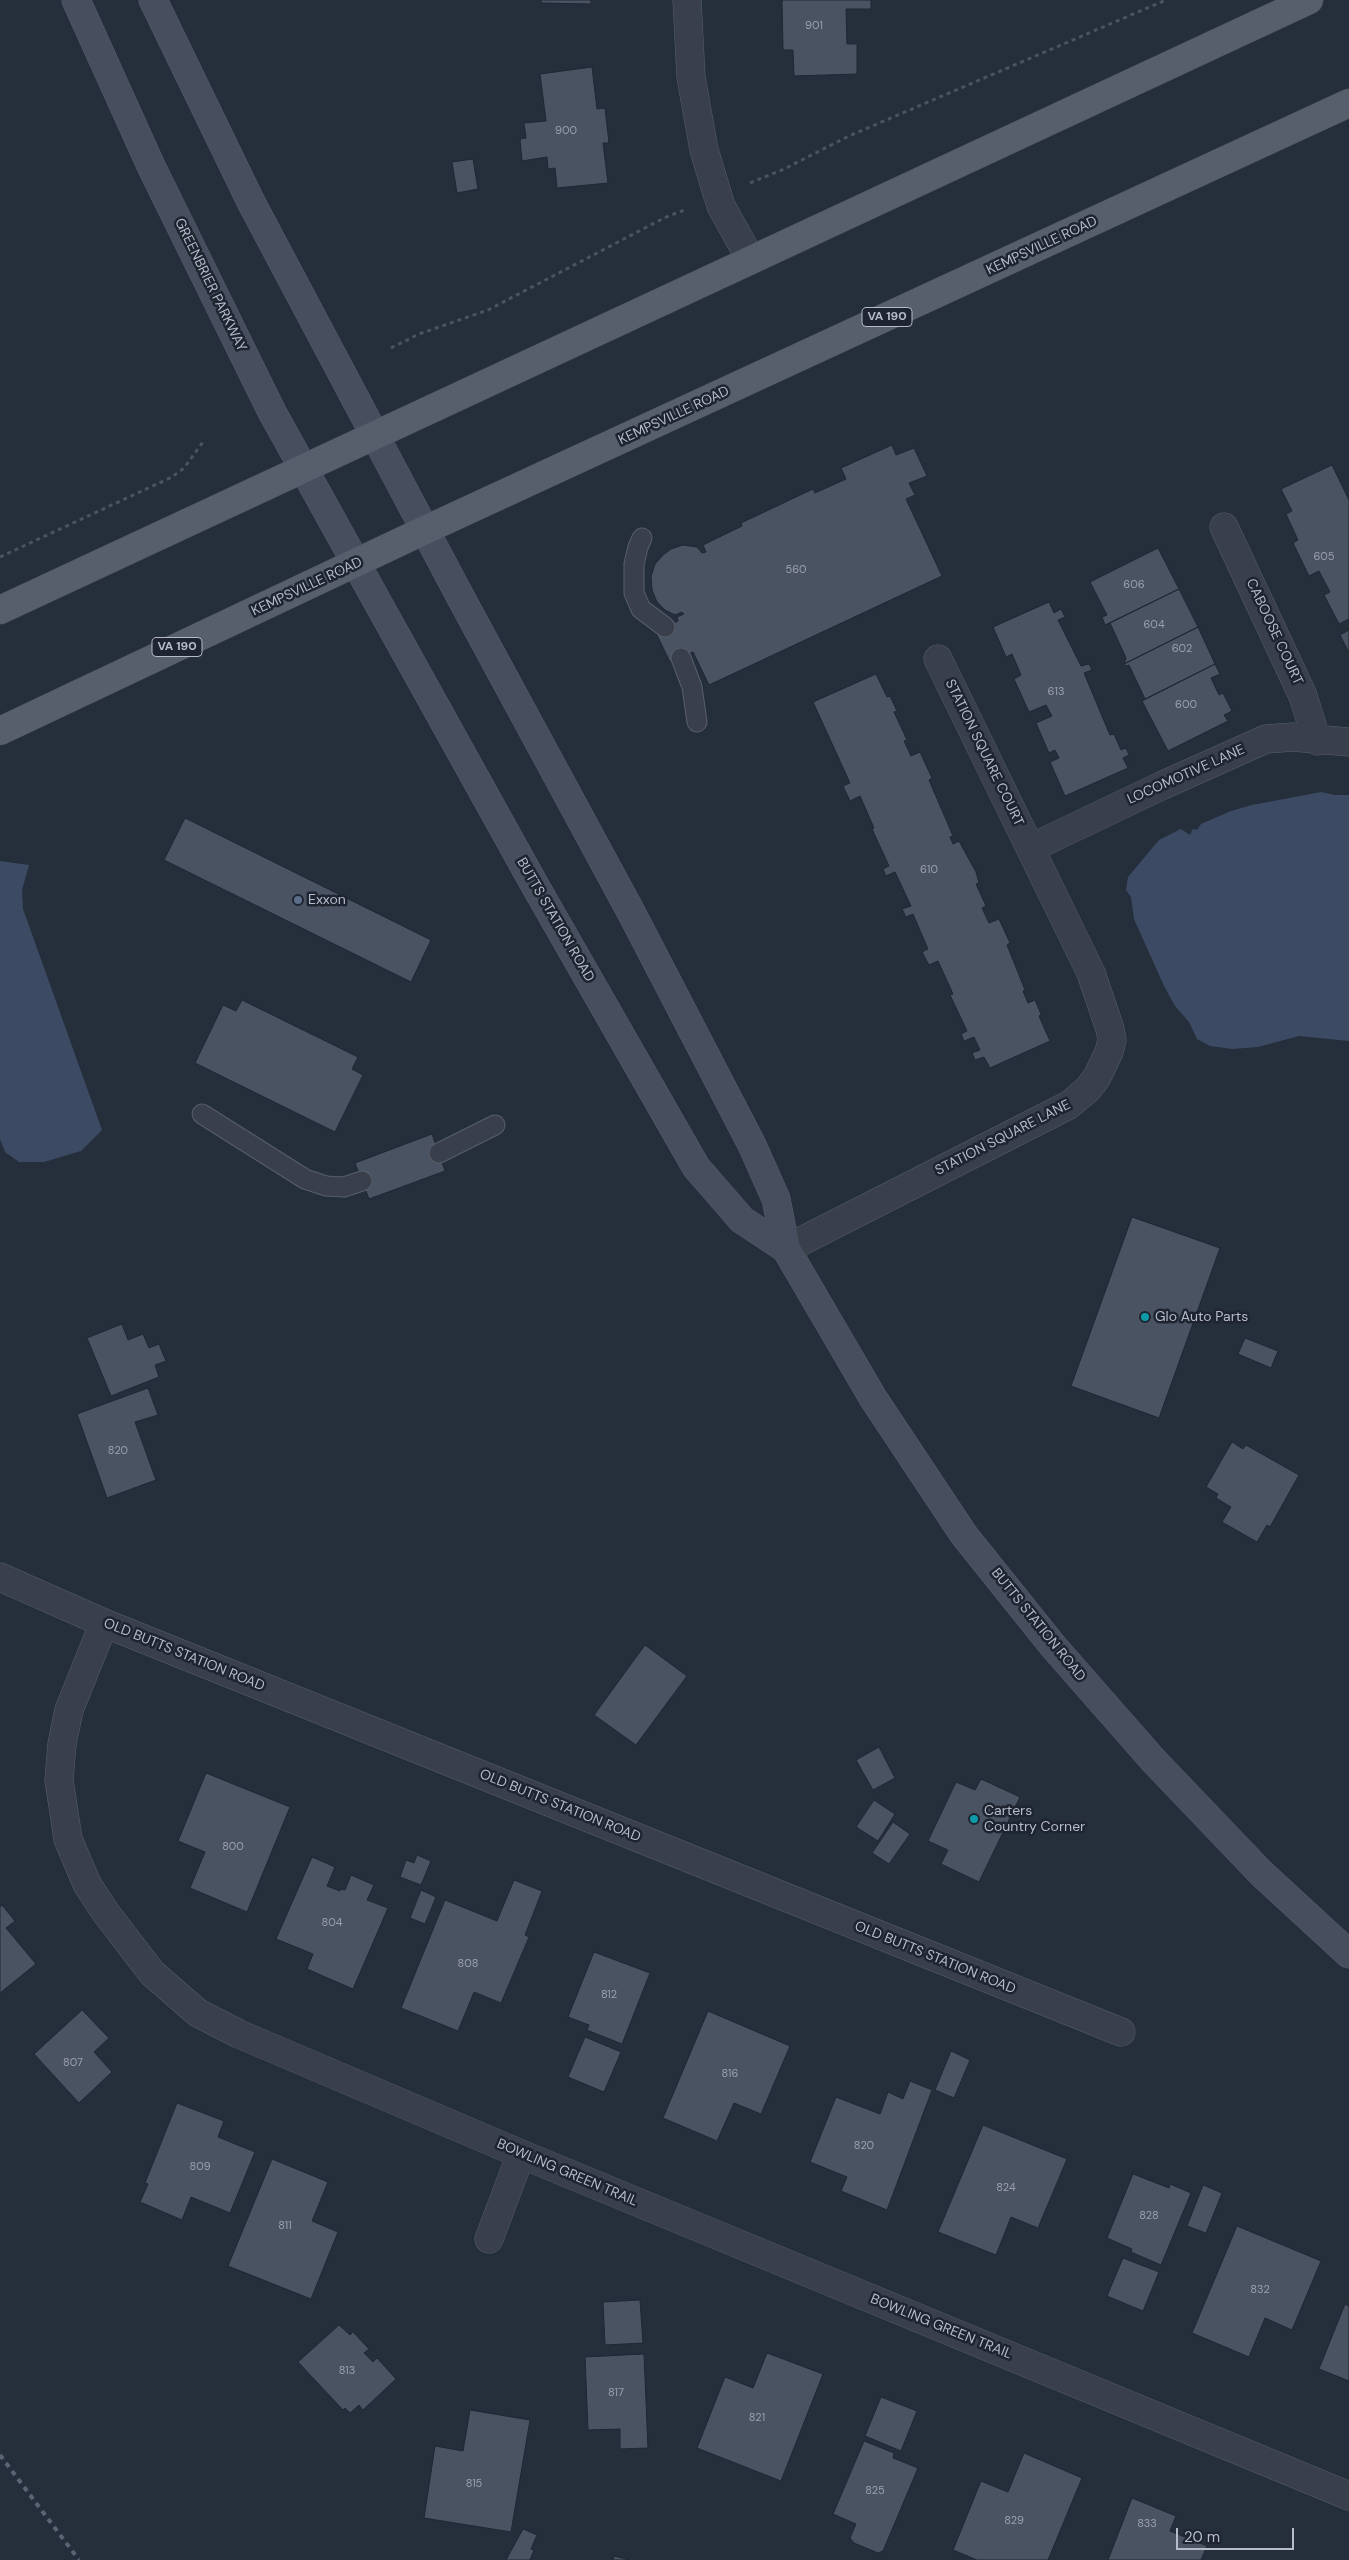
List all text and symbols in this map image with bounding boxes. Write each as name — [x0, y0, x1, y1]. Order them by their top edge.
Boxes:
house number: 901 — [805, 19, 823, 33]
house number: 900 — [555, 124, 577, 138]
street label: KEMPSVILLE ROAD — [984, 213, 1100, 279]
street label: GREENBRIER PARKWAY — [170, 216, 250, 354]
road number: VA 190 — [862, 308, 912, 326]
street label: KEMPSVILLE ROAD — [616, 383, 732, 449]
house number: 605 — [1313, 550, 1335, 564]
street label: KEMPSVILLE ROAD — [249, 554, 365, 620]
house number: 560 — [785, 563, 807, 577]
street label: CABOOSE COURT — [1242, 576, 1306, 688]
house number: 606 — [1123, 578, 1145, 592]
house number: 604 — [1143, 618, 1165, 632]
road number: VA 190 — [152, 638, 202, 656]
house number: 602 — [1172, 642, 1192, 656]
street label: STATION SQUARE COURT — [941, 677, 1027, 829]
house number: 613 — [1048, 685, 1064, 699]
house number: 600 — [1175, 698, 1197, 712]
street label: LOCOMOTIVE LANE — [1125, 742, 1247, 808]
street label: BUTTS STATION ROAD — [513, 855, 597, 985]
house number: 610 — [920, 863, 938, 877]
place label: Exxon — [308, 892, 346, 908]
marker: Exxon — [292, 894, 304, 906]
street label: STATION SQUARE LANE — [933, 1097, 1073, 1179]
place label: Glo Auto Parts — [1155, 1309, 1248, 1325]
marker: Glo Auto Parts — [1139, 1311, 1151, 1323]
house number: 820 — [108, 1444, 128, 1458]
street label: BUTTS STATION ROAD — [987, 1565, 1089, 1685]
street label: OLD BUTTS STATION ROAD — [101, 1615, 267, 1695]
street label: OLD BUTTS STATION ROAD — [477, 1766, 643, 1846]
place label: Carters Country Corner — [984, 1803, 1085, 1835]
marker: Carters Country Corner — [968, 1813, 980, 1825]
house number: 800 — [222, 1840, 244, 1854]
house number: 804 — [322, 1916, 342, 1930]
street label: OLD BUTTS STATION ROAD — [852, 1918, 1018, 1998]
house number: 808 — [458, 1957, 478, 1971]
house number: 812 — [601, 1988, 617, 2002]
house number: 807 — [63, 2056, 83, 2070]
house number: 816 — [722, 2067, 738, 2081]
street label: BOWLING GREEN TRAIL — [494, 2136, 640, 2210]
house number: 820 — [854, 2139, 874, 2153]
house number: 809 — [189, 2160, 211, 2174]
house number: 824 — [996, 2181, 1016, 2195]
house number: 828 — [1139, 2209, 1159, 2223]
house number: 811 — [278, 2219, 292, 2233]
house number: 832 — [1250, 2283, 1270, 2297]
street label: BOWLING GREEN TRAIL — [868, 2291, 1014, 2363]
house number: 813 — [339, 2364, 355, 2378]
house number: 817 — [608, 2386, 624, 2400]
house number: 821 — [749, 2411, 765, 2425]
house number: 815 — [466, 2477, 482, 2491]
house number: 825 — [865, 2484, 885, 2498]
house number: 829 — [1004, 2514, 1024, 2528]
house number: 833 — [1137, 2517, 1157, 2531]
scale bar — [1179, 2518, 1296, 2550]
text: 20 m — [1184, 2527, 1220, 2547]

